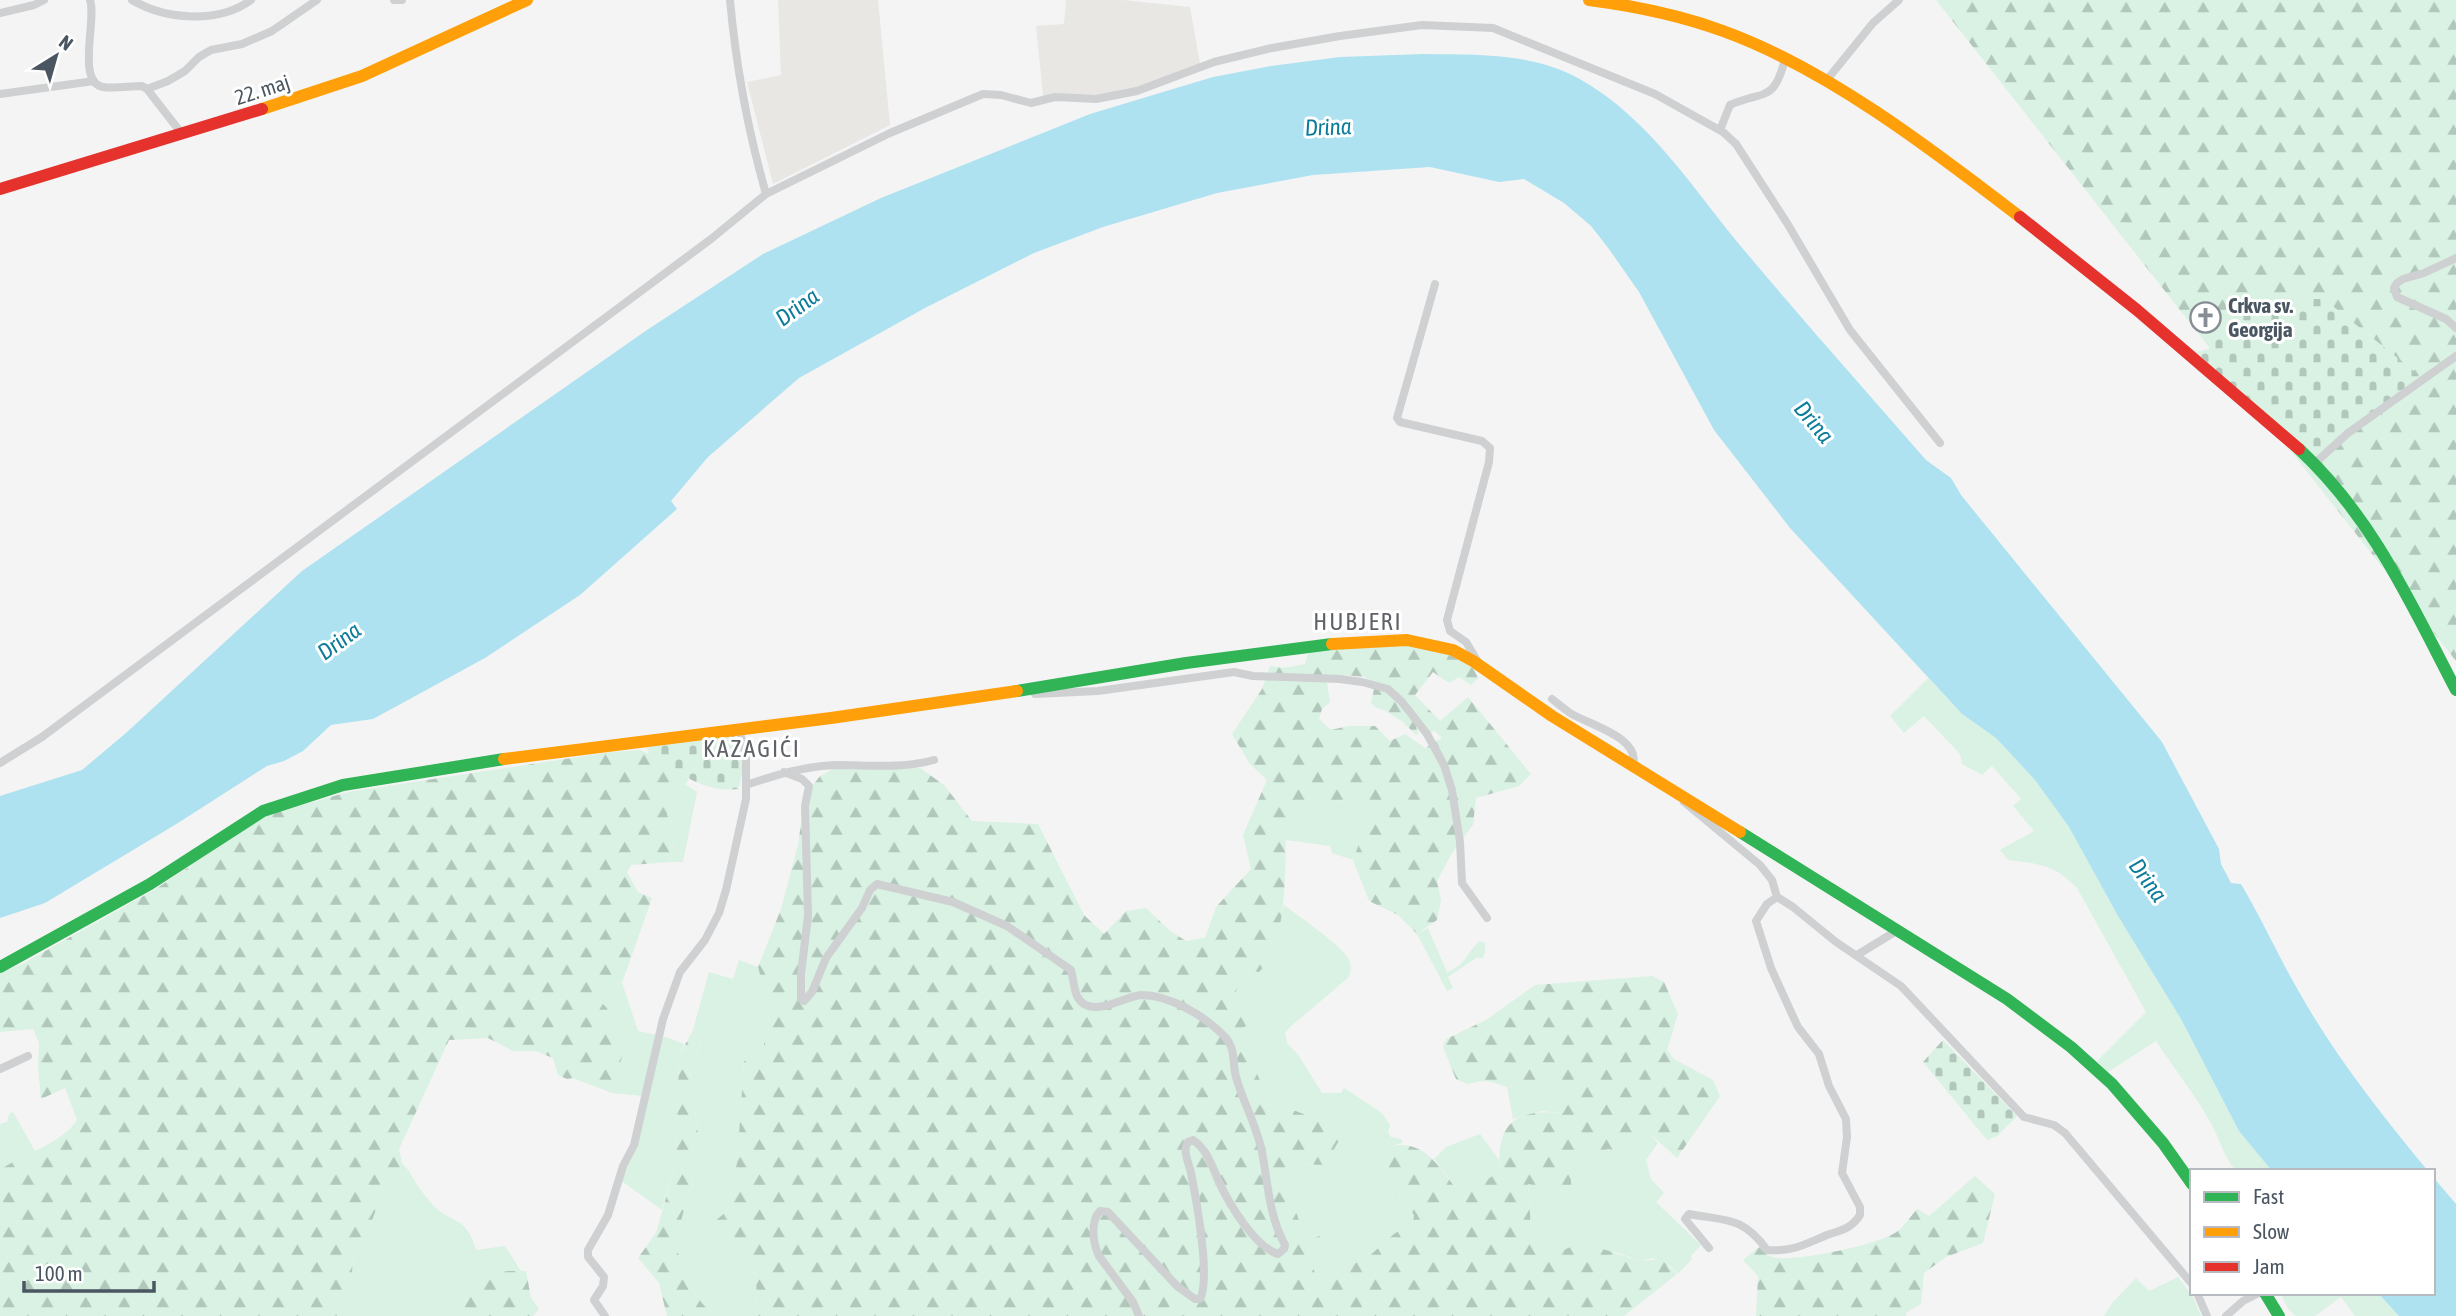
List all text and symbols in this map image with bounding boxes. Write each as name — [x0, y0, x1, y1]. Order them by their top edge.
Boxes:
north arrow — [21, 21, 91, 91]
text: N — [55, 30, 77, 55]
street label: 22. maj — [232, 69, 292, 109]
water label: Drina — [1304, 113, 1352, 141]
water label: Drina — [770, 283, 824, 331]
place label: Crkva sv. Georgija — [2228, 293, 2293, 341]
church icon: Crkva sv. Georgija — [2188, 300, 2222, 334]
water label: Drina — [1789, 396, 1839, 449]
district label: HUBJERI — [1313, 608, 1403, 635]
water label: Drina — [312, 617, 366, 665]
district label: KAZAGIĆI — [703, 735, 801, 762]
water label: Drina — [2124, 853, 2172, 907]
legend — [2190, 1169, 2435, 1295]
text: Fast — [2253, 1184, 2284, 1208]
text: Slow — [2253, 1219, 2290, 1243]
scale bar — [24, 1250, 154, 1294]
text: Jam — [2253, 1254, 2285, 1278]
text: 100 m — [35, 1261, 83, 1285]

